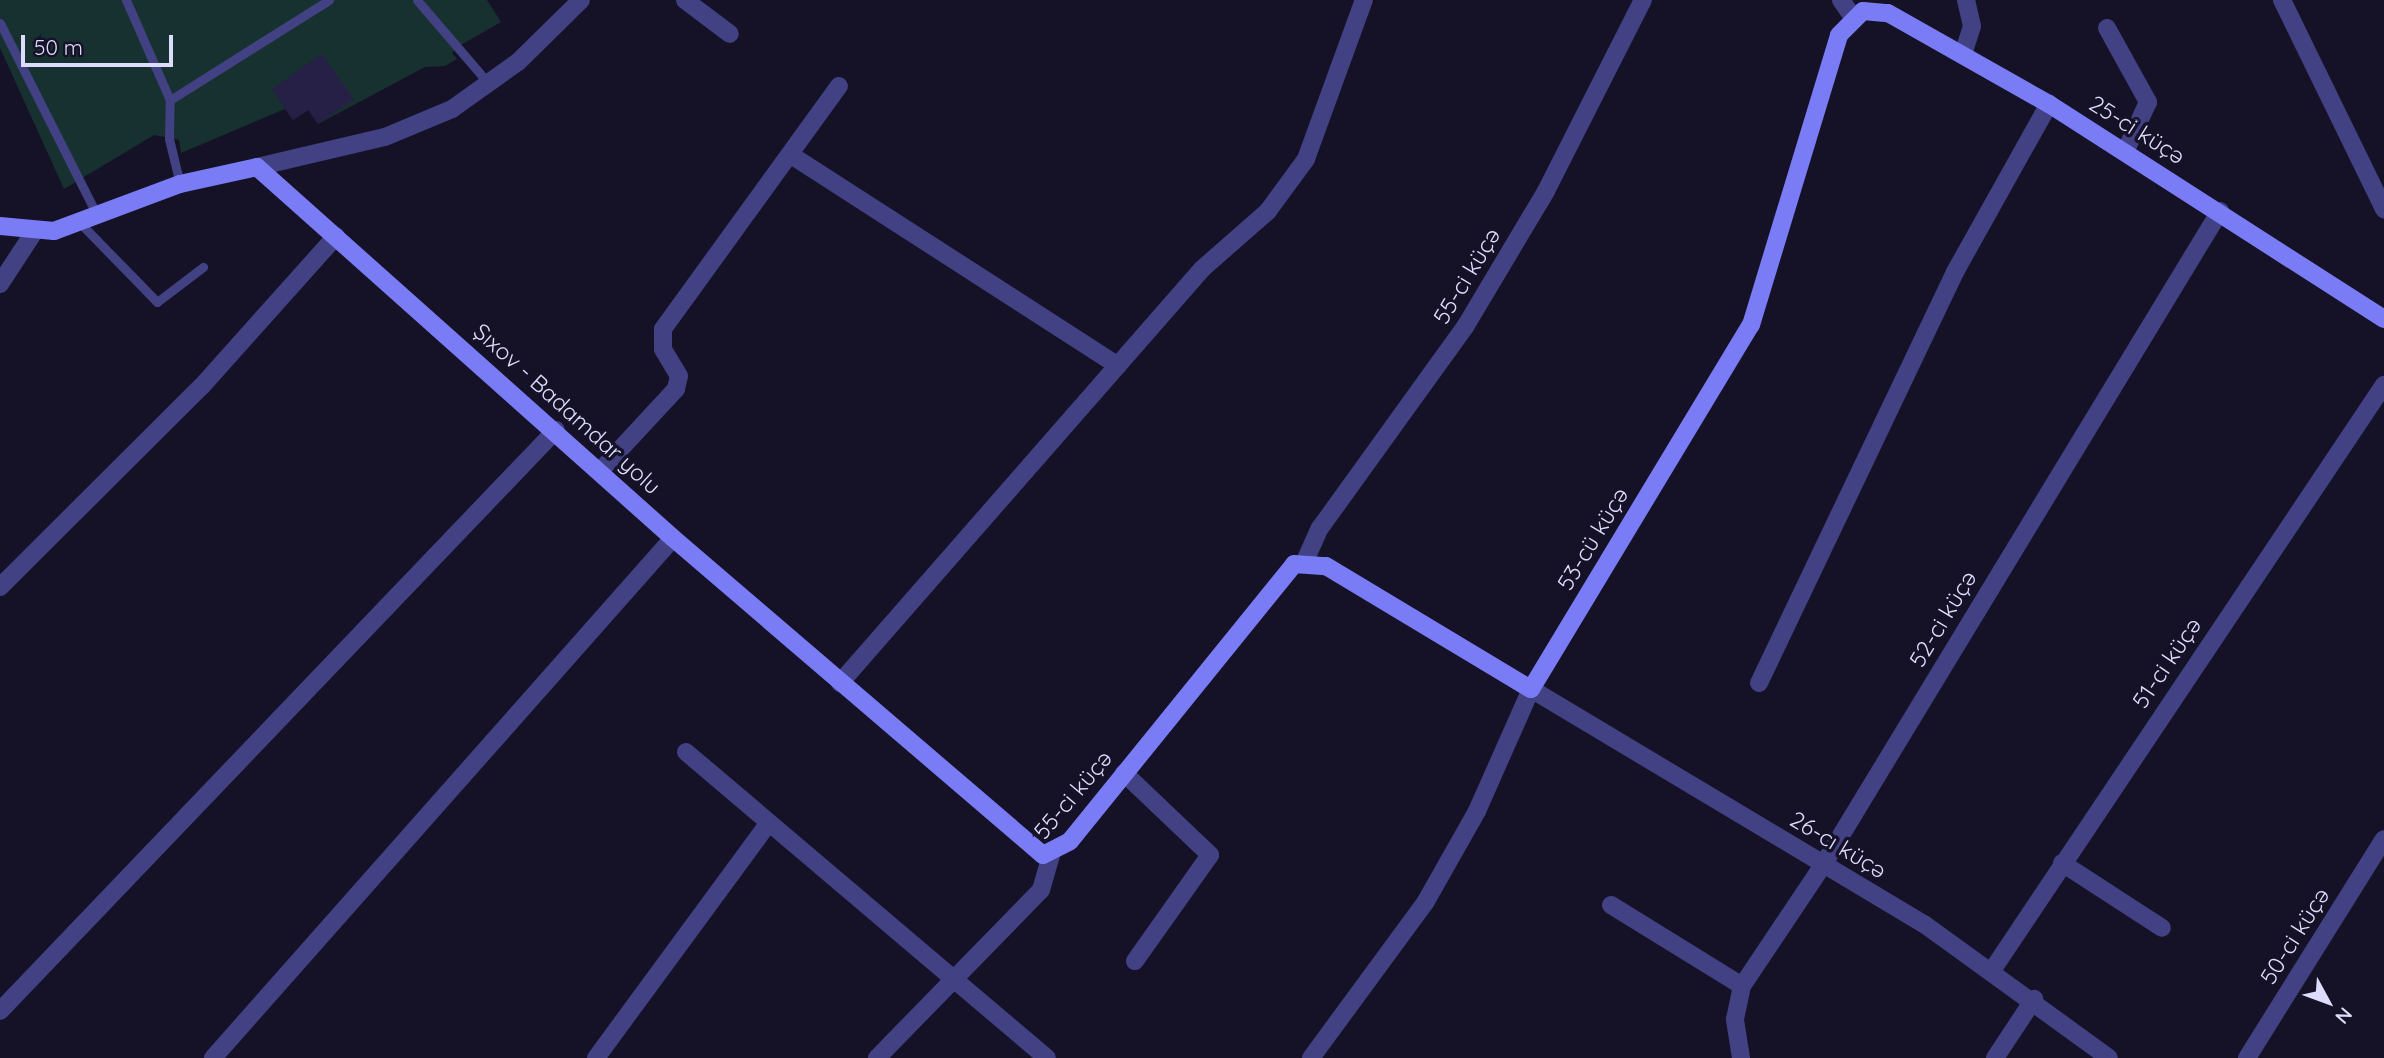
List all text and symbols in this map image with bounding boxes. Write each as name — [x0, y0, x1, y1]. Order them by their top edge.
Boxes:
scale bar — [24, 21, 177, 65]
text: 50 m — [34, 34, 83, 60]
street label: 25-ci küçə — [2084, 90, 2190, 170]
street label: 55-ci küçə — [1428, 223, 1506, 329]
street label: Şıxov - Badamdar yolu — [468, 318, 666, 500]
street label: 53-cü küçə — [1552, 483, 1634, 595]
street label: 52-ci küçə — [1903, 566, 1983, 672]
street label: 51-ci küçə — [2127, 612, 2207, 714]
street label: 55-ci küçə — [1028, 745, 1118, 845]
street label: 26-cı küçə — [1785, 806, 1891, 884]
street label: 50-ci küçə — [2255, 883, 2335, 989]
north arrow — [2293, 967, 2363, 1037]
text: N — [2330, 1003, 2357, 1029]

